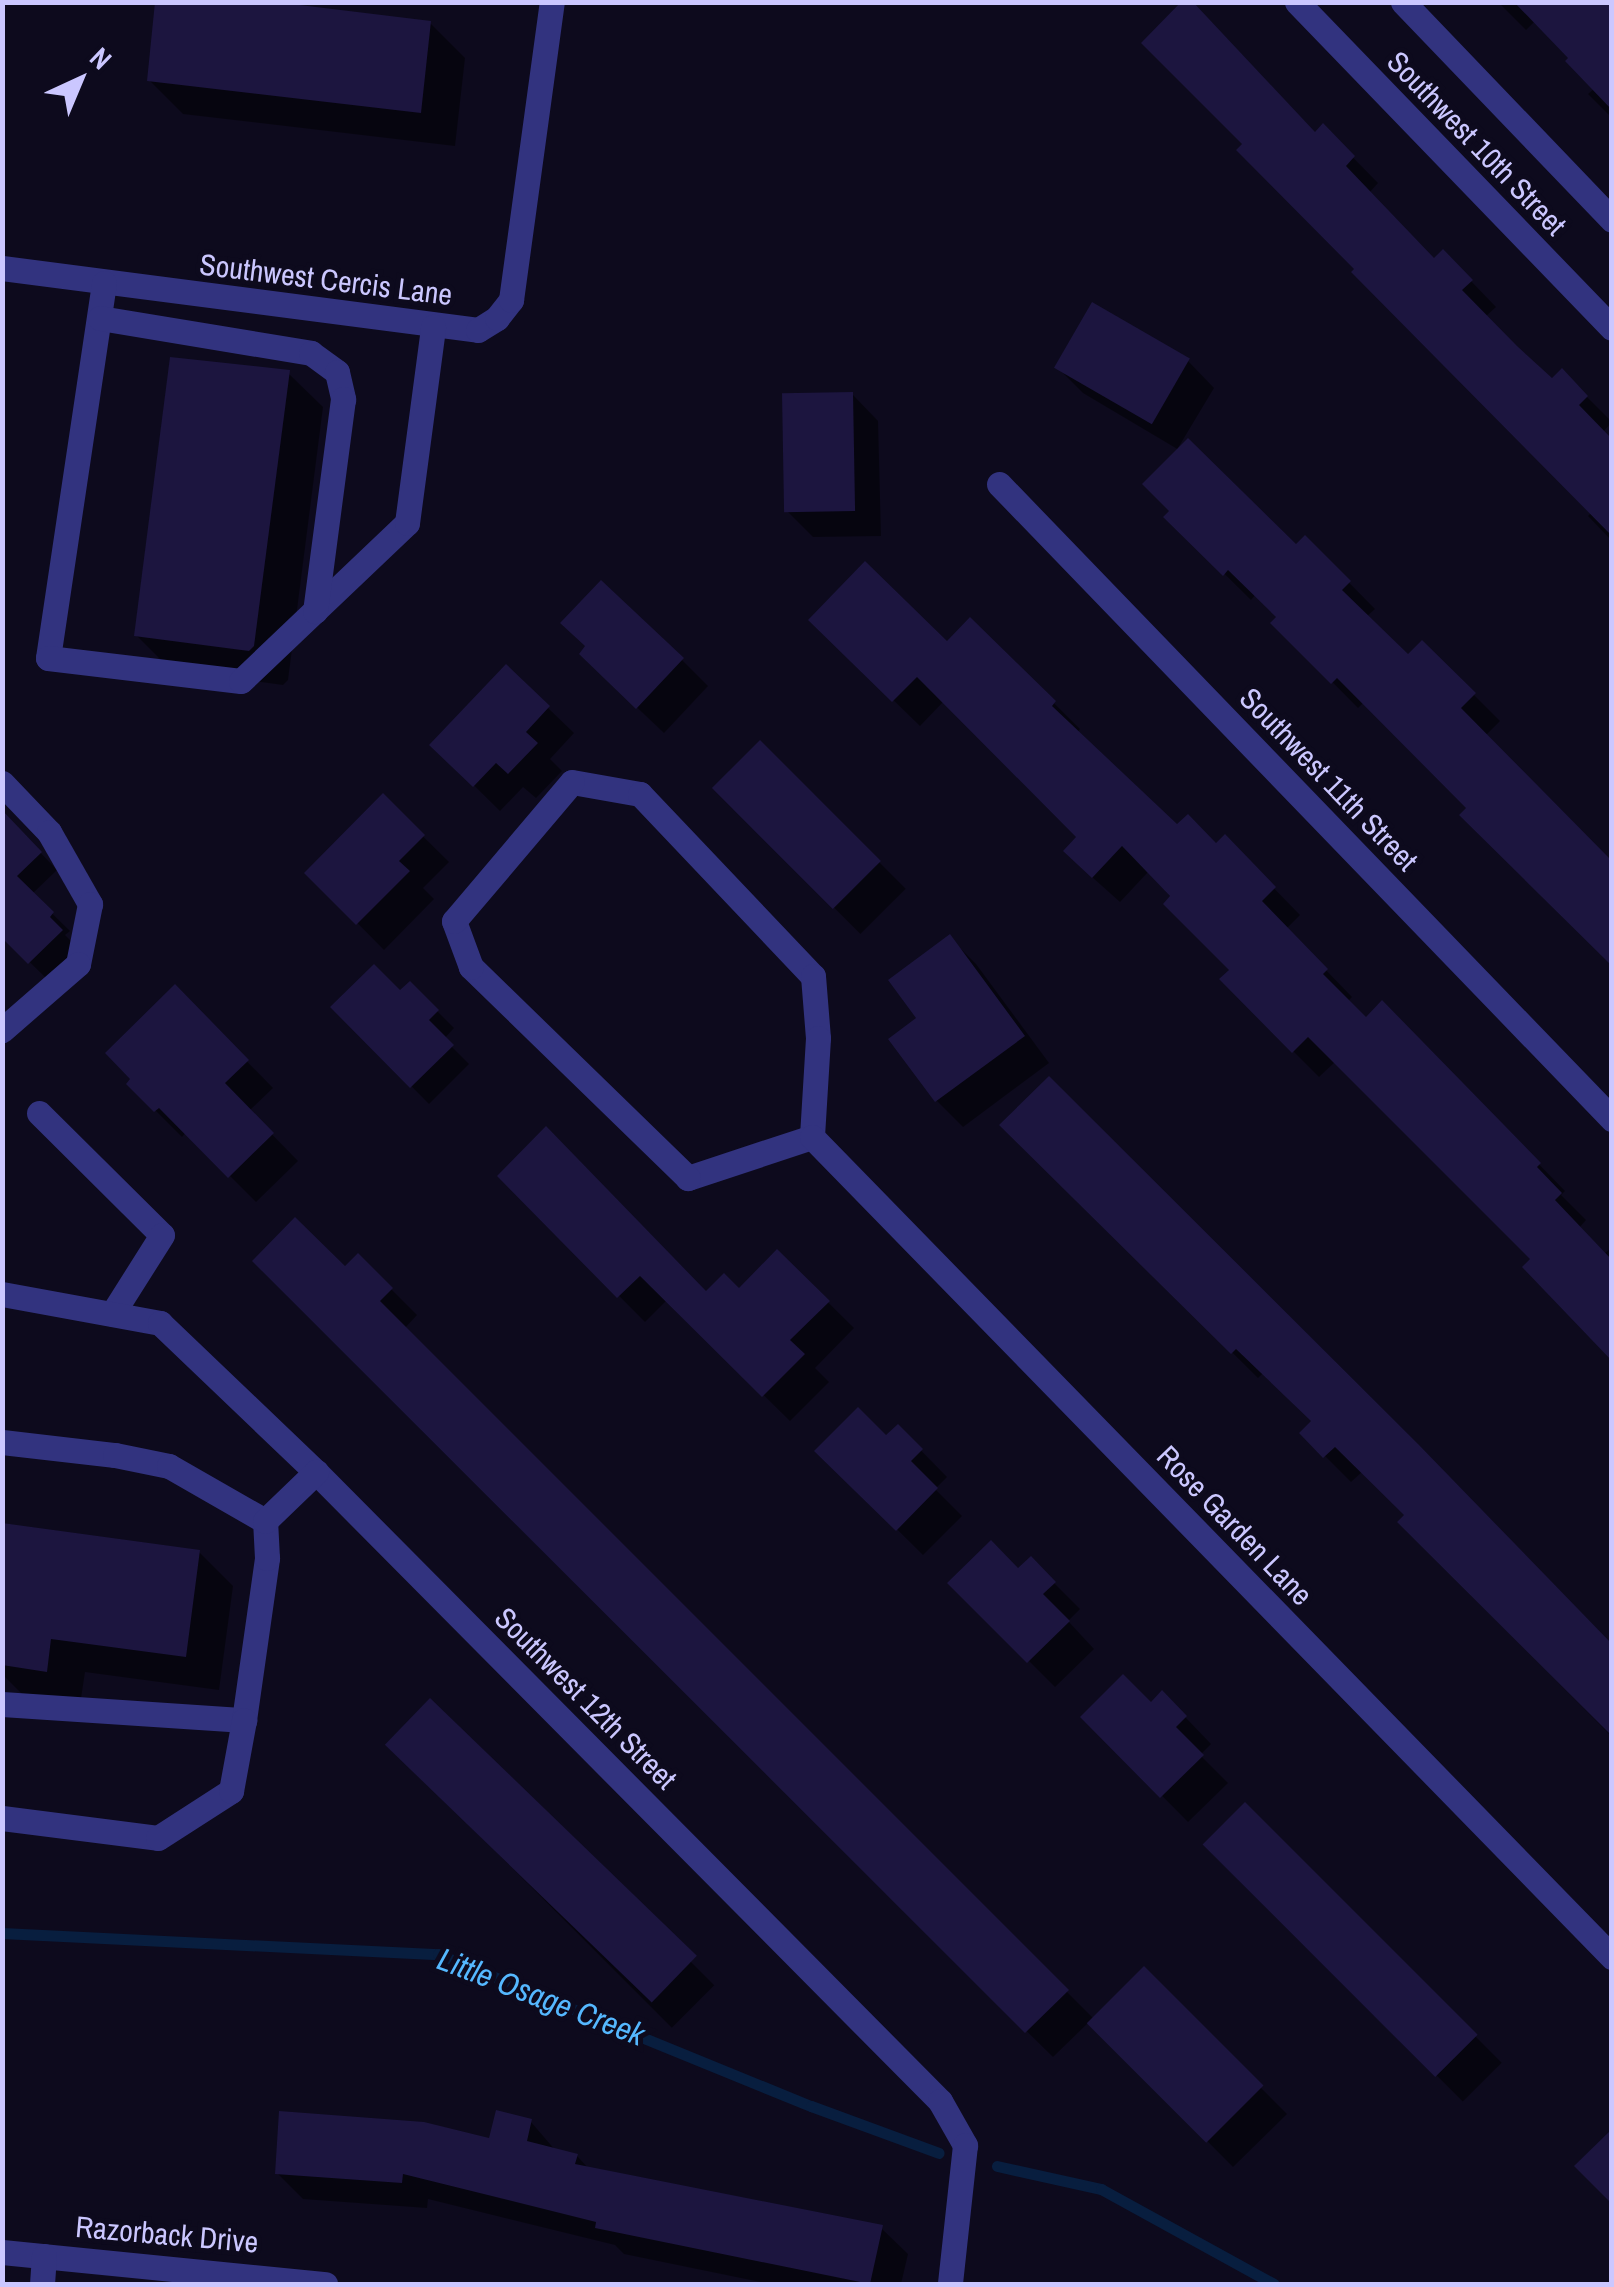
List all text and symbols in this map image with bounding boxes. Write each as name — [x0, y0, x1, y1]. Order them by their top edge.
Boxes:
north arrow — [30, 30, 130, 130]
text: N — [82, 39, 120, 78]
street label: Southwest 10th Street — [1380, 43, 1574, 243]
street label: Southwest Cercis Lane — [198, 246, 454, 312]
street label: Southwest 11th Street — [1233, 680, 1425, 878]
street label: Rose Garden Lane — [1150, 1438, 1320, 1612]
street label: Southwest 12th Street — [488, 1600, 684, 1796]
water label: Little Osage Creek — [432, 1940, 650, 2054]
street label: Razorback Drive — [74, 2208, 260, 2260]

